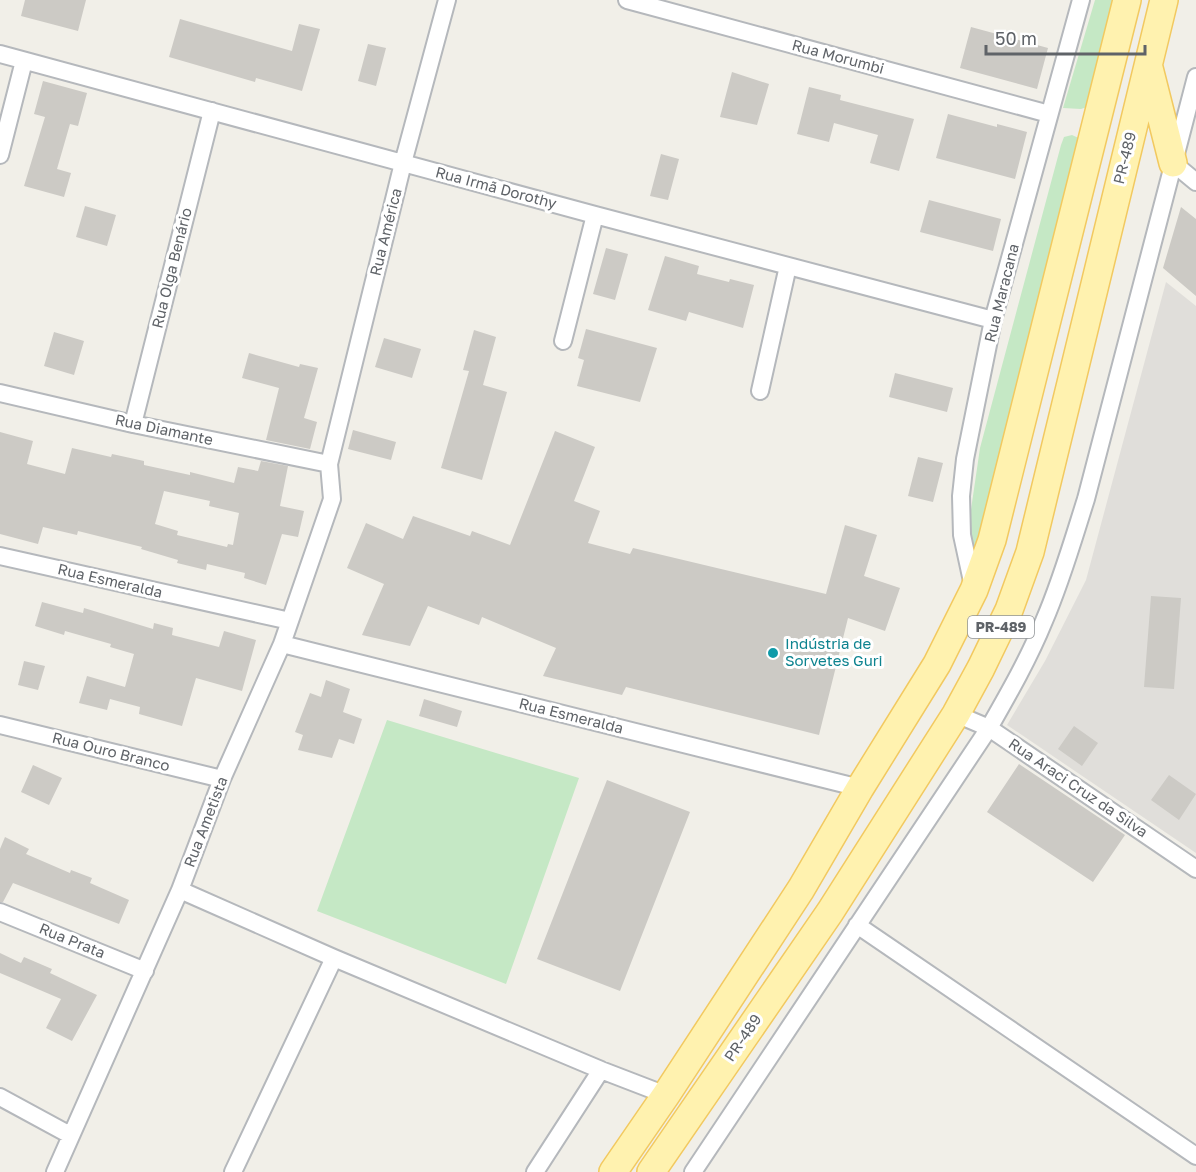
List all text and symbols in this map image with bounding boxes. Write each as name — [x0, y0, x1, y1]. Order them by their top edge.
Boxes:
scale bar — [986, 18, 1145, 56]
text: 50 m — [995, 27, 1037, 49]
street label: Rua Morumbi — [790, 35, 886, 77]
street label: PR-489 — [1109, 130, 1139, 186]
street label: Rua Irmã Dorothy — [434, 162, 559, 212]
street label: Rua América — [365, 186, 405, 277]
street label: Rua Olga Benário — [147, 206, 195, 330]
street label: Rua Maracana — [980, 242, 1022, 344]
street label: Rua Diamante — [114, 410, 215, 448]
street label: Rua Esmeralda — [56, 559, 164, 601]
road number: PR-489 — [968, 616, 1034, 638]
place label: Indústria de Sorvetes Guri — [785, 634, 883, 669]
marker: Indústria de Sorvetes Guri — [766, 646, 780, 660]
street label: Rua Esmeralda — [517, 693, 625, 737]
street label: Rua Ouro Branco — [51, 728, 172, 774]
street label: Rua Araci Cruz da Silva — [1006, 734, 1152, 840]
street label: Rua Ametista — [180, 774, 231, 870]
street label: Rua Prata — [37, 919, 108, 961]
street label: PR-489 — [720, 1010, 764, 1064]

